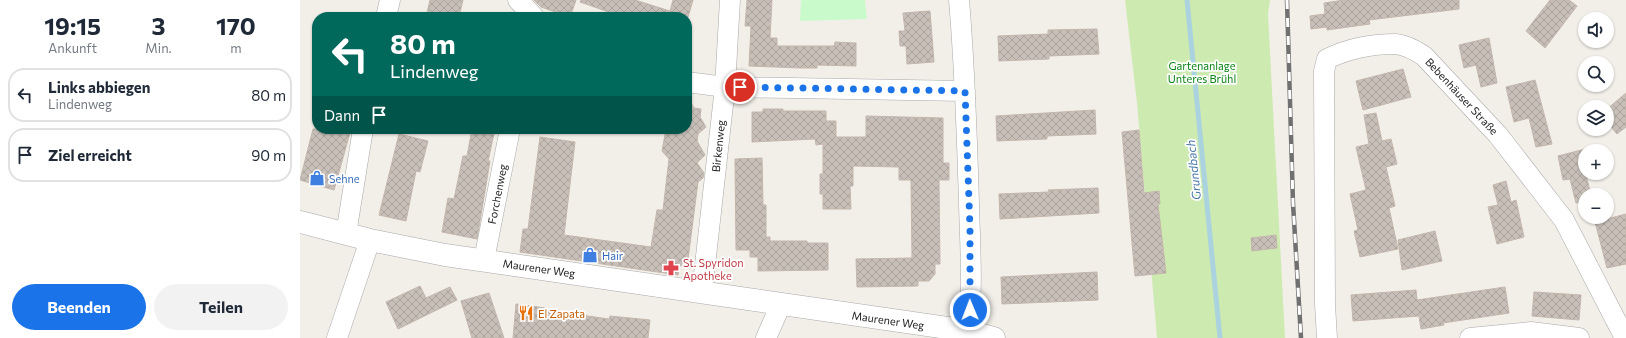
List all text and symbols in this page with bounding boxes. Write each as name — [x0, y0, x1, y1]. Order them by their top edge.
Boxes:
text: 19:15 — [44, 11, 101, 40]
text: 3 — [152, 11, 165, 40]
text: 170 — [216, 11, 256, 40]
map controls — [1578, 12, 1614, 224]
button: sound — [1578, 12, 1614, 48]
text: 80 m — [390, 26, 456, 60]
icon: left — [324, 28, 376, 80]
text: Ankunft — [48, 40, 97, 56]
text: Min. — [145, 40, 172, 56]
text: m — [230, 40, 241, 56]
street label: Bebenhäuser Straße — [1423, 55, 1501, 137]
button: search — [1578, 56, 1614, 92]
park label: Gartenanlage Unteres Brühl — [1168, 59, 1236, 85]
text: Lindenweg — [390, 60, 479, 82]
pin — [723, 70, 757, 104]
icon: arrive — [729, 76, 751, 98]
text: Links abbiegen — [48, 78, 150, 96]
icon: left — [14, 84, 36, 106]
text: 80 m — [251, 86, 286, 104]
text: Lindenweg — [48, 96, 112, 112]
button: layers — [1578, 100, 1614, 136]
icon: arrive — [368, 104, 390, 126]
text: Dann — [324, 106, 360, 124]
street label: Birkenweg — [709, 119, 727, 173]
water label: Grundbach — [1183, 139, 1203, 201]
icon: arrive — [14, 144, 36, 166]
button: + — [1578, 144, 1614, 180]
text: Ziel erreicht — [48, 146, 132, 164]
text: 90 m — [251, 146, 286, 164]
street label: Forchenweg — [485, 163, 509, 225]
shop icon: Sehne — [308, 169, 326, 187]
place label: Sehne — [329, 172, 360, 185]
button: − — [1578, 188, 1614, 224]
shop icon: Hair — [581, 246, 599, 264]
place label: Hair — [602, 249, 624, 262]
street label: Maurener Weg — [502, 256, 576, 280]
place label: St. Spyridon Apotheke — [683, 256, 744, 282]
pharmacy icon: St. Spyridon Apotheke — [662, 259, 680, 277]
button: Beenden — [12, 284, 146, 330]
button: Teilen — [154, 284, 288, 330]
position arrow — [949, 289, 991, 331]
restaurant icon: El Zapata — [517, 304, 535, 322]
place label: El Zapata — [538, 307, 585, 320]
street label: Maurener Weg — [851, 308, 925, 332]

